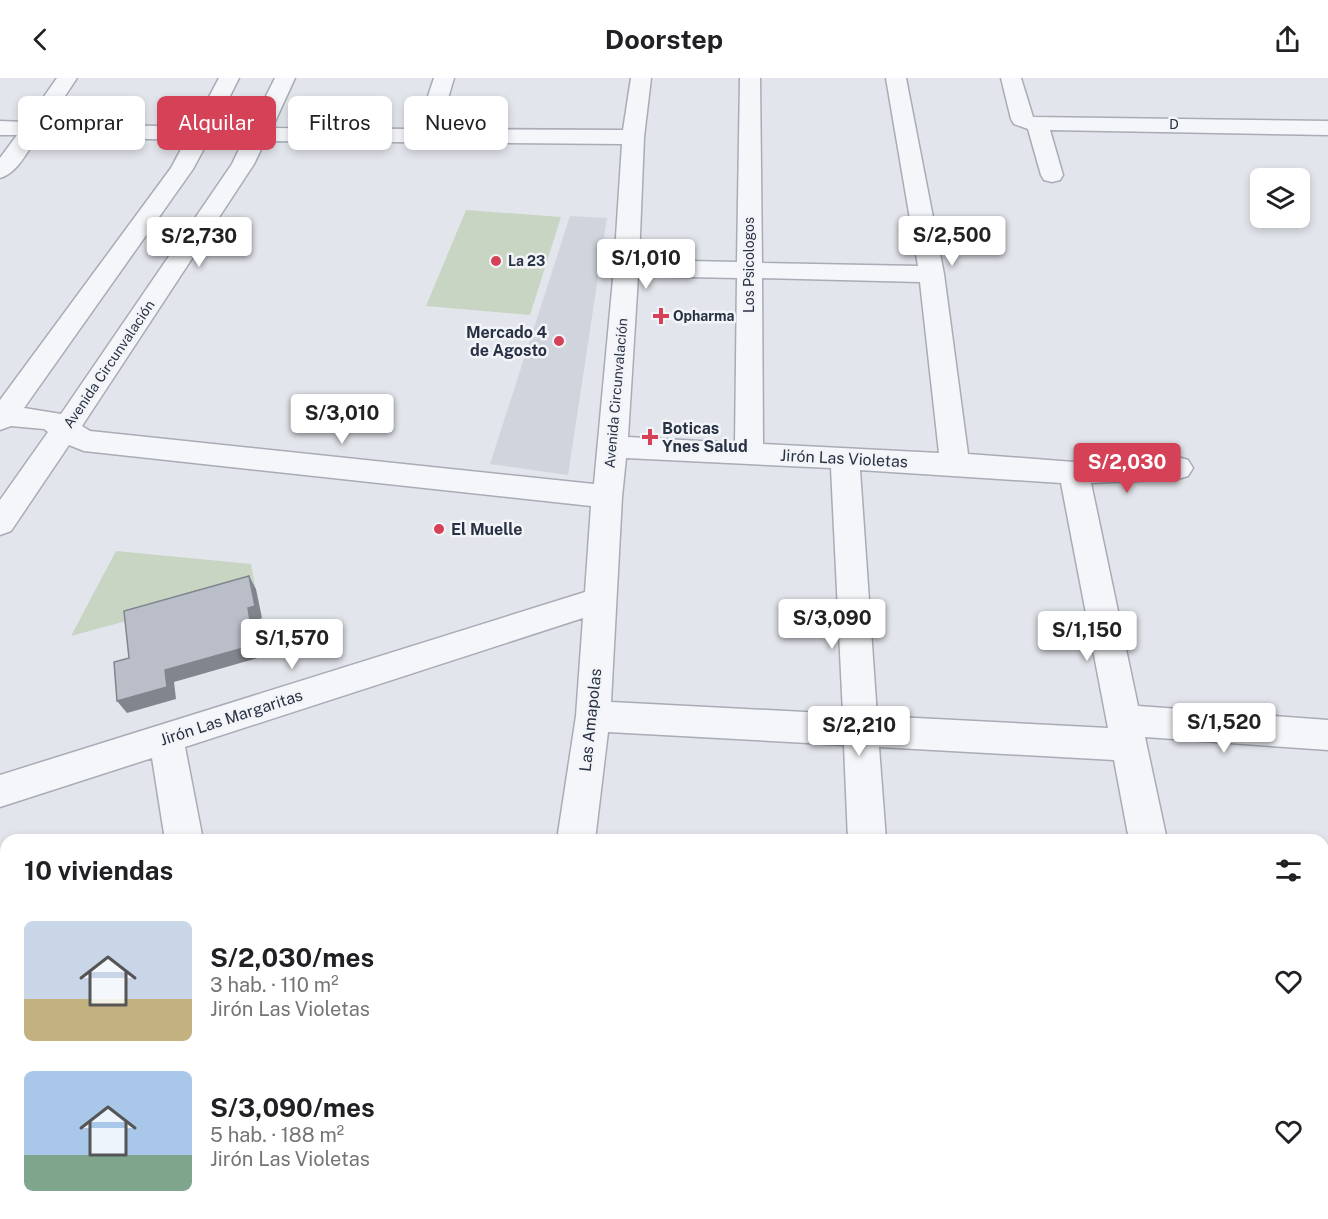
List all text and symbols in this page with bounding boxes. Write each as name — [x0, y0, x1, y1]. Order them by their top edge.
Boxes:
icon: back — [24, 23, 57, 56]
text: Doorstep — [605, 23, 723, 55]
icon: share — [1271, 23, 1304, 56]
chip: Comprar — [18, 96, 145, 150]
chip: Alquilar — [157, 96, 276, 150]
chip: Filtros — [288, 96, 392, 150]
chip: Nuevo — [404, 96, 508, 150]
street label: D — [1169, 116, 1179, 132]
map controls — [1250, 168, 1310, 228]
button: layers — [1250, 168, 1310, 228]
pin: S/2,500 — [897, 216, 1007, 267]
pin: S/2,730 — [144, 217, 254, 268]
street label: Los Psicologos — [741, 217, 757, 313]
text: S/2,500 — [913, 223, 991, 247]
text: S/2,730 — [161, 224, 237, 248]
pin: S/1,010 — [591, 239, 701, 290]
text: S/1,010 — [611, 246, 681, 270]
place label: La 23 — [508, 253, 545, 269]
marker: La 23 — [489, 254, 503, 268]
street label: Avenida Circunvalación — [60, 297, 158, 431]
place label: Opharma — [673, 308, 734, 324]
marker: Opharma — [654, 309, 668, 323]
street label: Avenida Circunvalación — [601, 317, 631, 469]
place label: Mercado 4 de Agosto — [466, 323, 547, 360]
marker: Mercado 4 de Agosto — [552, 334, 566, 348]
pin: S/3,010 — [287, 394, 397, 445]
text: S/3,010 — [305, 401, 379, 425]
place label: Boticas Ynes Salud — [662, 419, 748, 456]
marker: Boticas Ynes Salud — [643, 430, 657, 444]
pin: S/2,030 — [1072, 443, 1182, 494]
street label: Jirón Las Violetas — [780, 446, 908, 471]
text: S/2,030 — [1088, 450, 1166, 474]
place label: El Muelle — [451, 520, 522, 539]
marker: El Muelle — [432, 522, 446, 536]
pin: S/3,090 — [777, 599, 887, 650]
text: S/3,090 — [792, 606, 872, 630]
pin: S/1,150 — [1032, 611, 1142, 662]
text: S/1,150 — [1052, 618, 1122, 642]
pin: S/1,570 — [237, 619, 347, 670]
text: S/1,570 — [255, 626, 329, 650]
street label: Las Amapolas — [576, 667, 605, 773]
street label: Jirón Las Margaritas — [157, 685, 305, 750]
pin: S/1,520 — [1169, 703, 1279, 754]
pin: S/2,210 — [804, 706, 914, 757]
text: S/1,520 — [1187, 710, 1261, 734]
text: S/2,210 — [822, 713, 896, 737]
icon: filters — [1272, 854, 1305, 887]
text: 10 viviendas — [24, 855, 173, 886]
text: S/2,030/mes — [210, 942, 374, 973]
icon: home — [72, 945, 144, 1017]
icon: heart — [1272, 965, 1305, 998]
text: 3 hab. · 110 m² — [210, 973, 339, 997]
text: Jirón Las Violetas — [210, 997, 370, 1021]
text: S/3,090/mes — [210, 1092, 375, 1123]
icon: home — [72, 1095, 144, 1167]
icon: heart — [1272, 1115, 1305, 1148]
text: 5 hab. · 188 m² — [210, 1123, 344, 1147]
text: Jirón Las Violetas — [210, 1147, 370, 1171]

